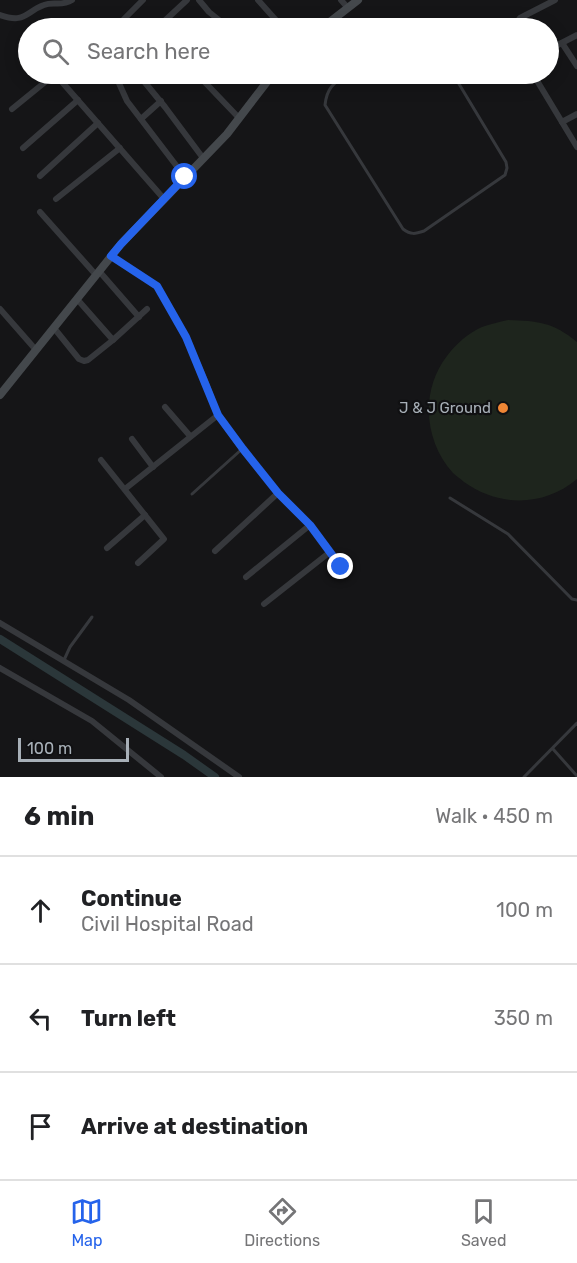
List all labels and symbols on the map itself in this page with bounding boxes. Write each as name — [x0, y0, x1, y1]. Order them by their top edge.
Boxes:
route start — [171, 163, 197, 189]
place label: J & J Ground — [399, 399, 491, 417]
marker: J & J Ground — [496, 401, 510, 415]
route end — [327, 553, 353, 579]
scale bar — [18, 735, 129, 762]

